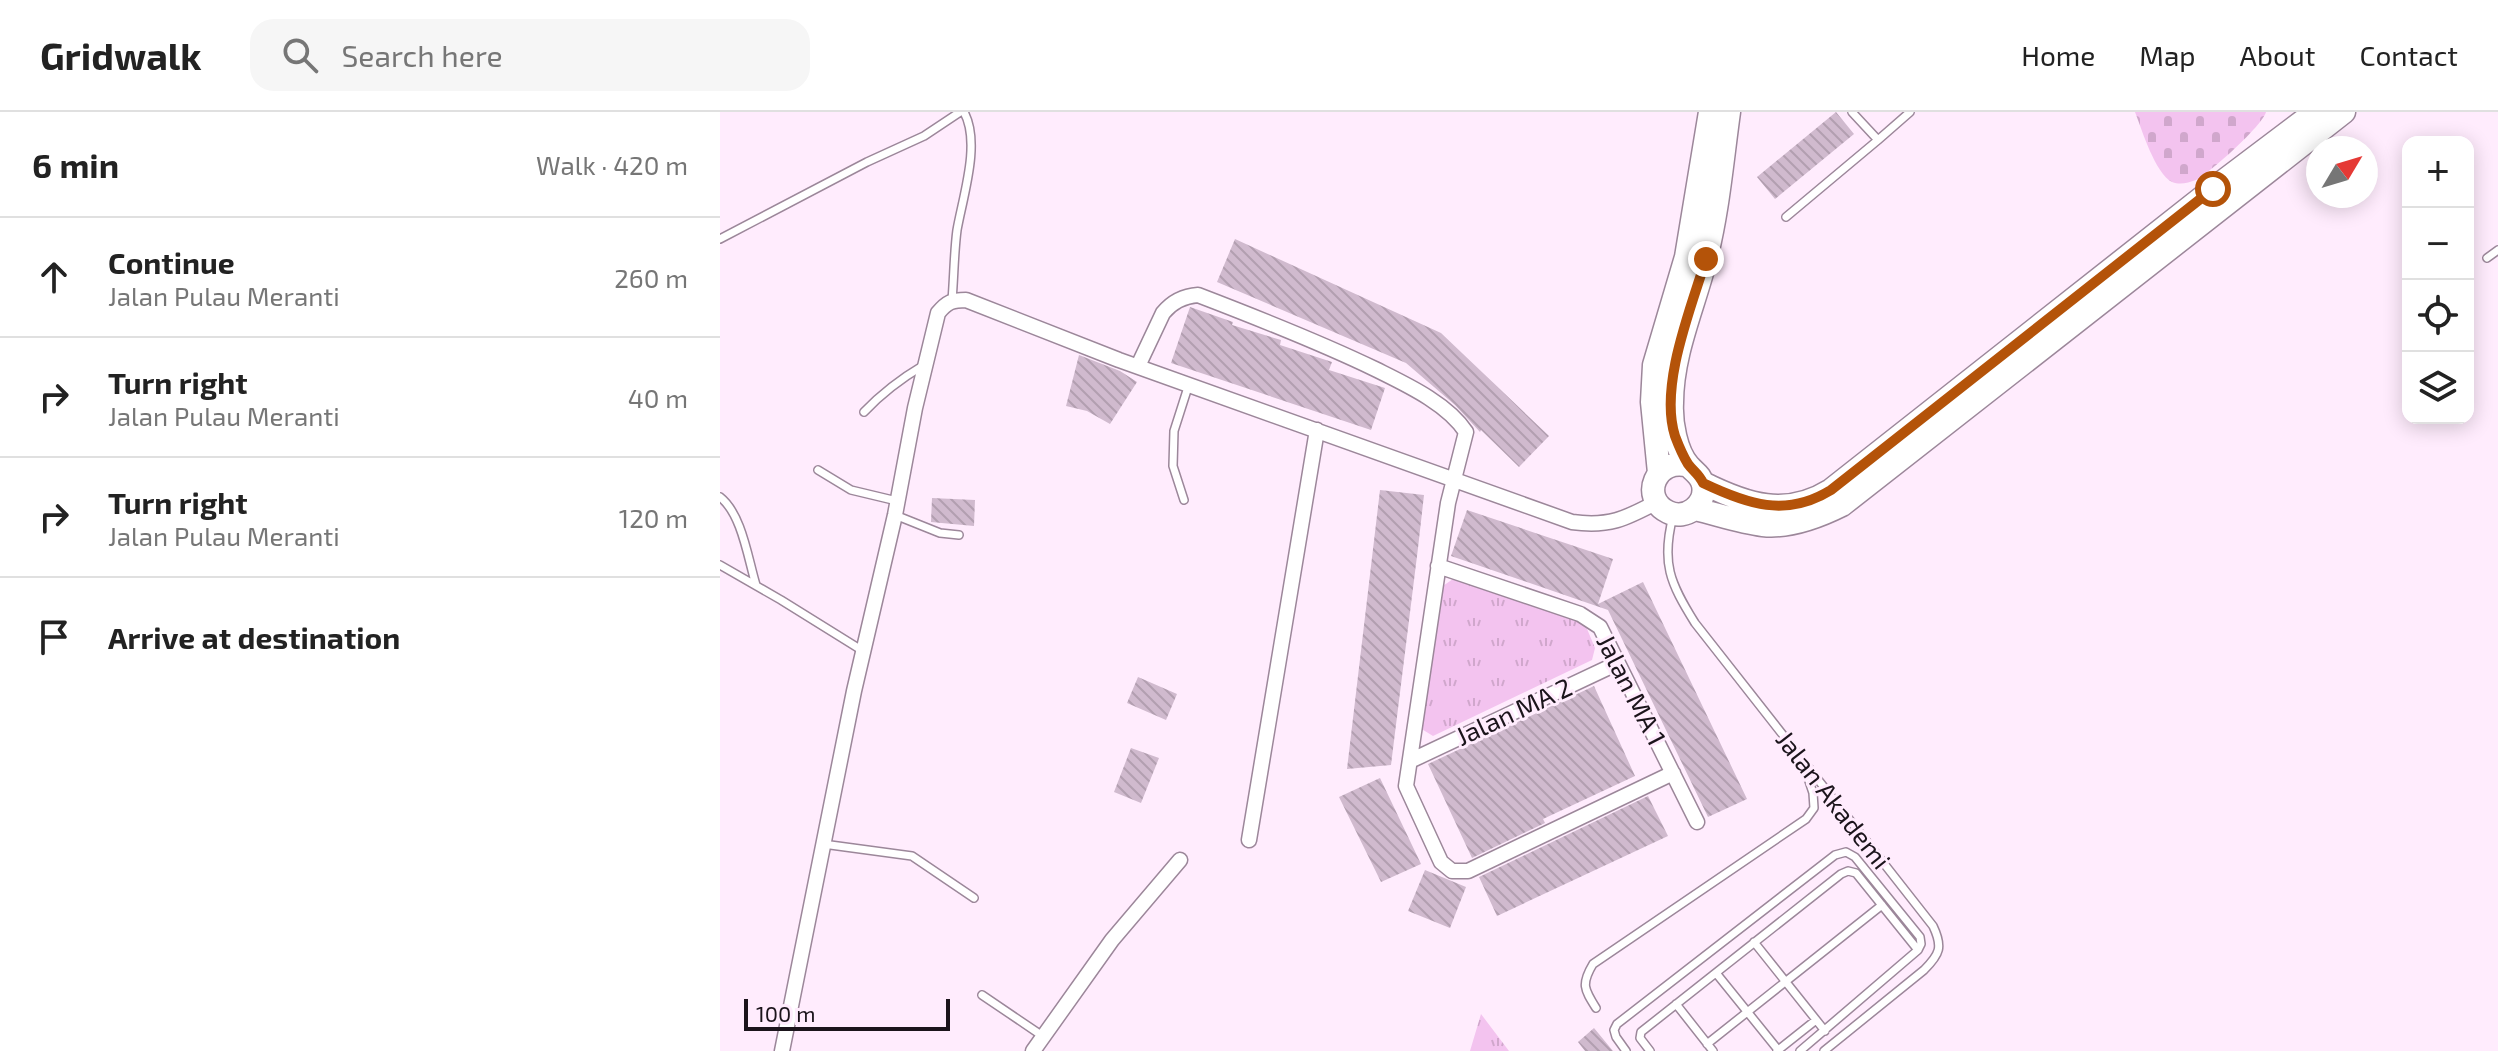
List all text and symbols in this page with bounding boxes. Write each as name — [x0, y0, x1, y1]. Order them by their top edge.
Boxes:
search box — [250, 19, 810, 91]
text: Gridwalk — [40, 32, 202, 78]
icon: search — [278, 33, 322, 77]
text: Search here — [342, 37, 503, 73]
text: Home — [2021, 38, 2095, 72]
text: Map — [2139, 38, 2196, 72]
text: About — [2240, 38, 2315, 72]
text: Contact — [2359, 38, 2458, 72]
north arrow — [2306, 136, 2378, 208]
map controls — [2402, 136, 2474, 424]
button: + — [2402, 136, 2474, 208]
text: 6 min — [32, 144, 119, 185]
text: Walk · 420 m — [536, 149, 688, 180]
route start — [2195, 171, 2231, 207]
button: − — [2402, 208, 2474, 280]
route end — [1688, 241, 1724, 277]
text: Continue — [108, 244, 235, 280]
icon: ahead — [32, 255, 76, 299]
text: 260 m — [614, 262, 688, 293]
text: Jalan Pulau Meranti — [108, 280, 340, 311]
button: locate — [2402, 280, 2474, 352]
button: layers — [2402, 352, 2474, 424]
text: Turn right — [108, 364, 248, 400]
icon: right — [32, 375, 76, 419]
text: 40 m — [628, 382, 688, 413]
text: Jalan Pulau Meranti — [108, 400, 340, 431]
text: Turn right — [108, 484, 248, 520]
icon: right — [32, 495, 76, 539]
text: 120 m — [619, 502, 688, 533]
text: Jalan Pulau Meranti — [108, 520, 340, 551]
icon: arrive — [32, 615, 76, 659]
text: Arrive at destination — [108, 619, 400, 655]
street label: Jalan MA 1 — [1591, 629, 1674, 750]
street label: Jalan MA 2 — [1450, 670, 1576, 751]
street label: Jalan Akademi — [1771, 724, 1898, 874]
scale bar — [744, 995, 950, 1031]
text: 100 m — [756, 1000, 815, 1026]

